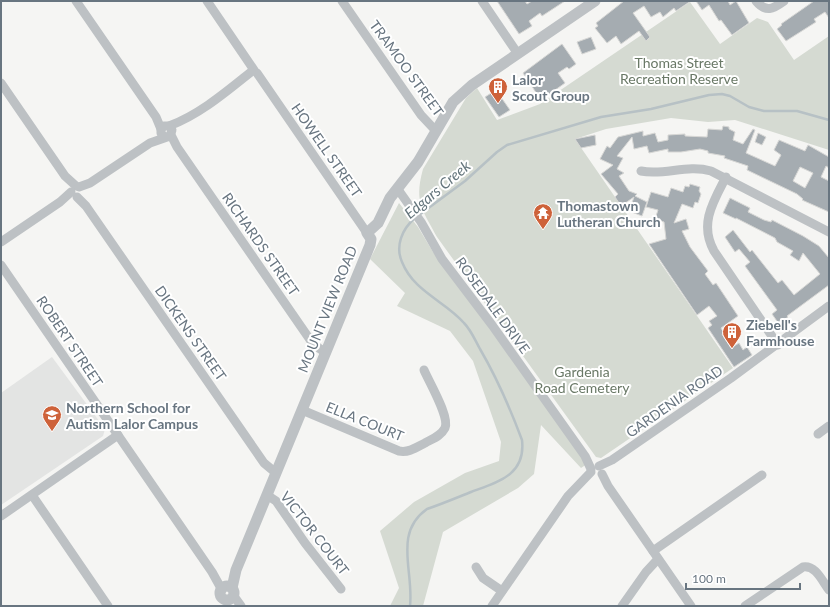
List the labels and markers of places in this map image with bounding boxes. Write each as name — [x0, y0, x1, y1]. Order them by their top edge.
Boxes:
place label: Lalor Scout Group — [512, 71, 590, 104]
building icon: Lalor Scout Group — [487, 76, 509, 104]
place label: Thomastown Lutheran Church — [557, 197, 661, 230]
temple icon: Thomastown Lutheran Church — [532, 202, 554, 230]
place label: Ziebell's Farmhouse — [746, 316, 815, 349]
building icon: Ziebell's Farmhouse — [721, 321, 743, 349]
place label: Northern School for Autism Lalor Campus — [65, 399, 198, 432]
school or university icon: Northern School for Autism Lalor Campus — [41, 404, 63, 432]

